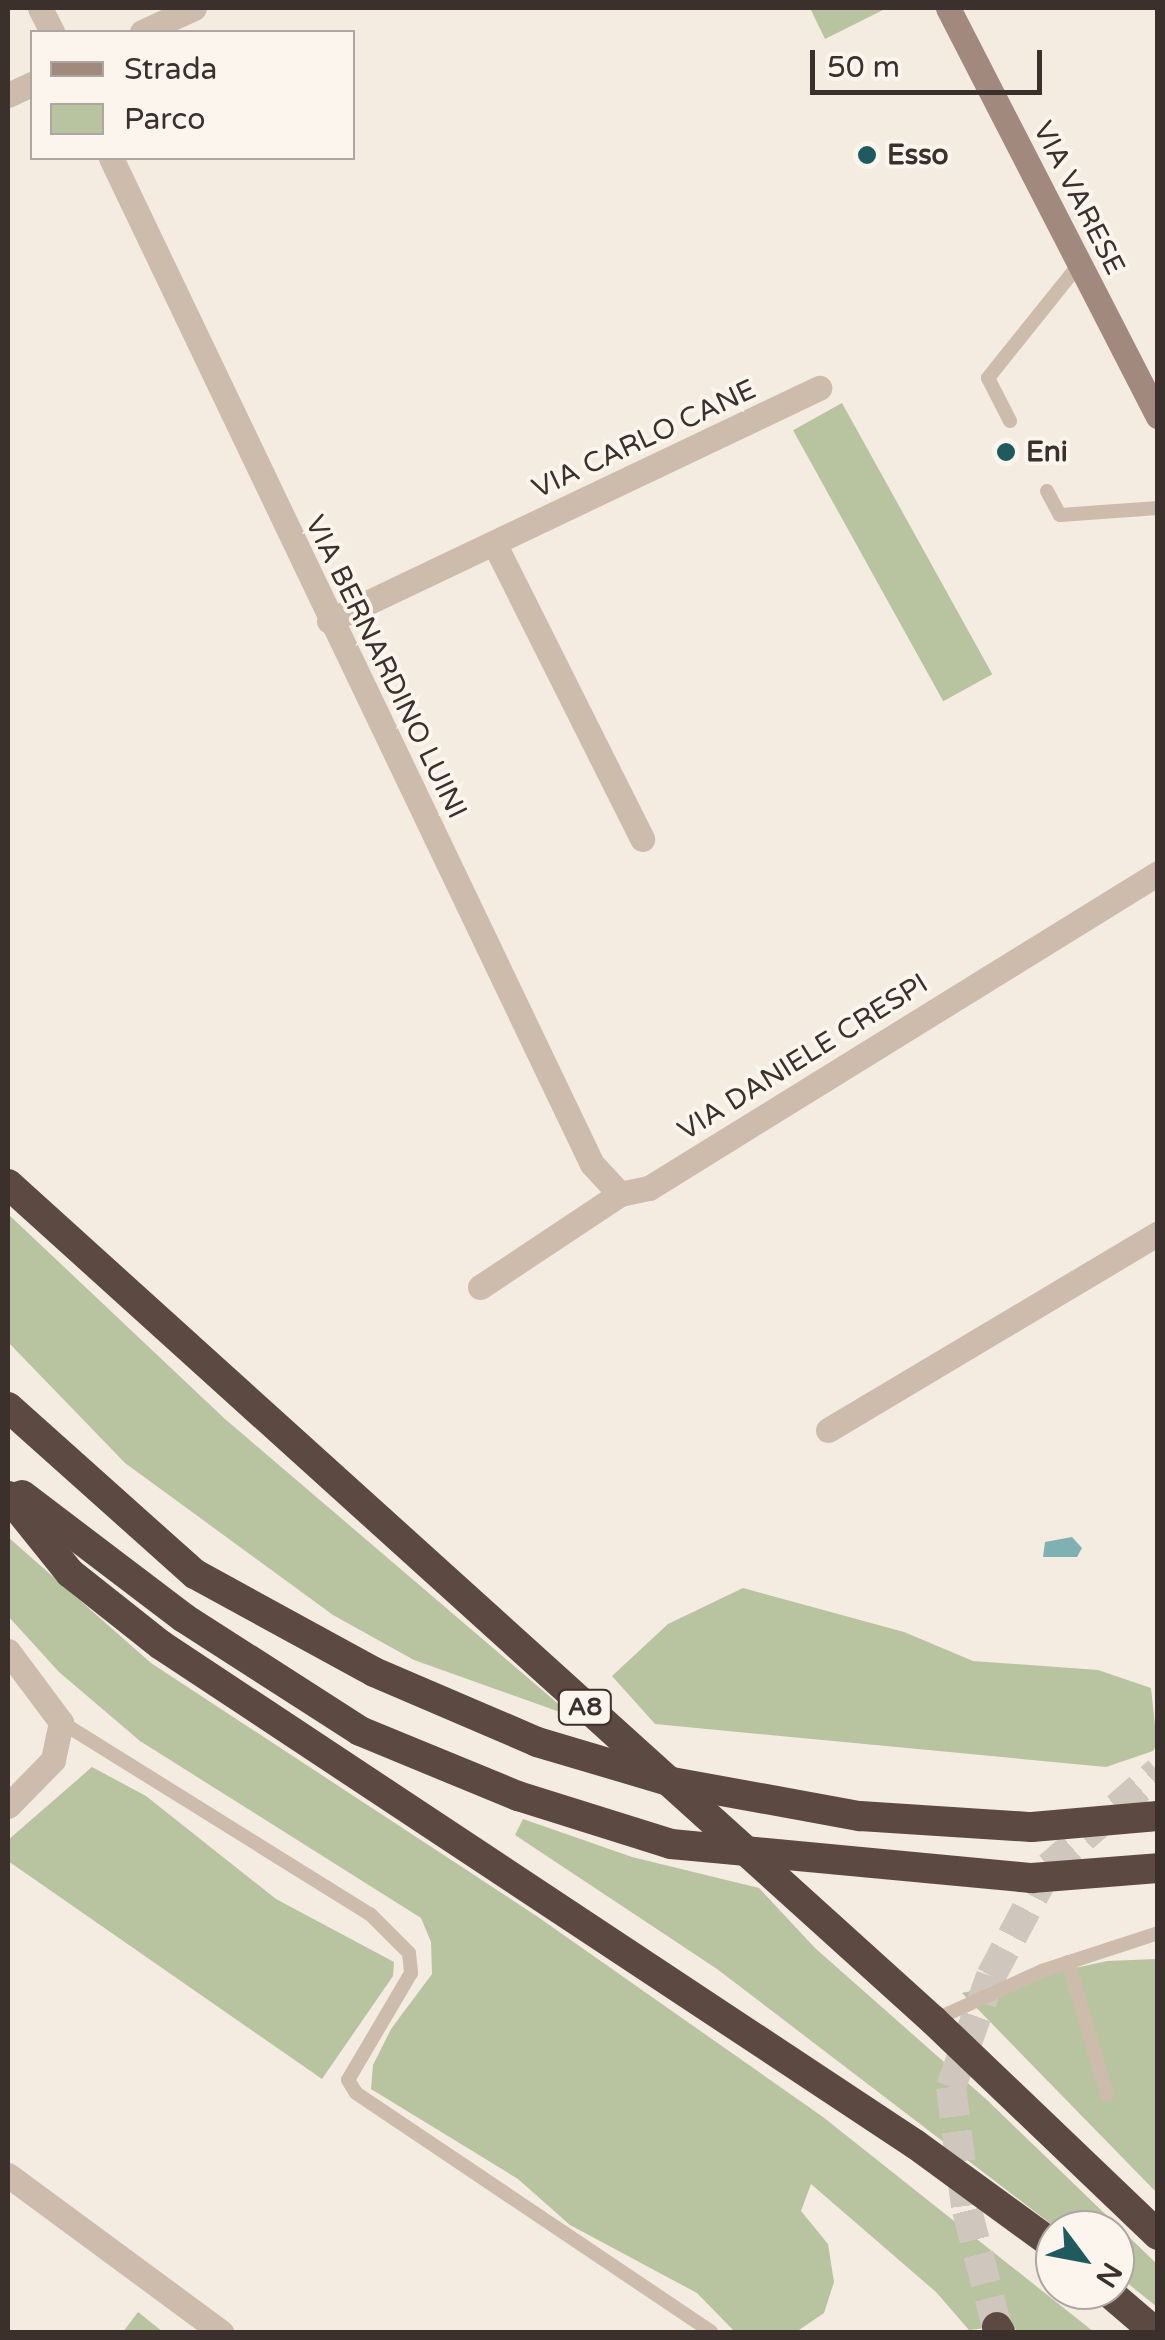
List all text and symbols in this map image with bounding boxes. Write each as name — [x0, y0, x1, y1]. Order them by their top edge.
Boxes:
legend — [30, 30, 355, 160]
scale bar — [815, 30, 1048, 92]
text: 50 m — [827, 49, 900, 86]
text: Strada — [124, 51, 217, 88]
text: Parco — [124, 101, 205, 138]
street label: VIA VARESE — [1026, 116, 1132, 280]
place label: Esso — [887, 138, 949, 172]
marker: Esso — [856, 144, 878, 166]
street label: VIA CARLO CANE — [527, 372, 761, 506]
place label: Eni — [1026, 435, 1068, 469]
marker: Eni — [995, 441, 1017, 463]
street label: VIA BERNARDINO LUINI — [298, 510, 474, 824]
street label: VIA DANIELE CRESPI — [672, 966, 934, 1148]
road number: A8 — [558, 1687, 612, 1727]
north arrow — [1035, 2210, 1135, 2310]
text: N — [1088, 2256, 1129, 2293]

